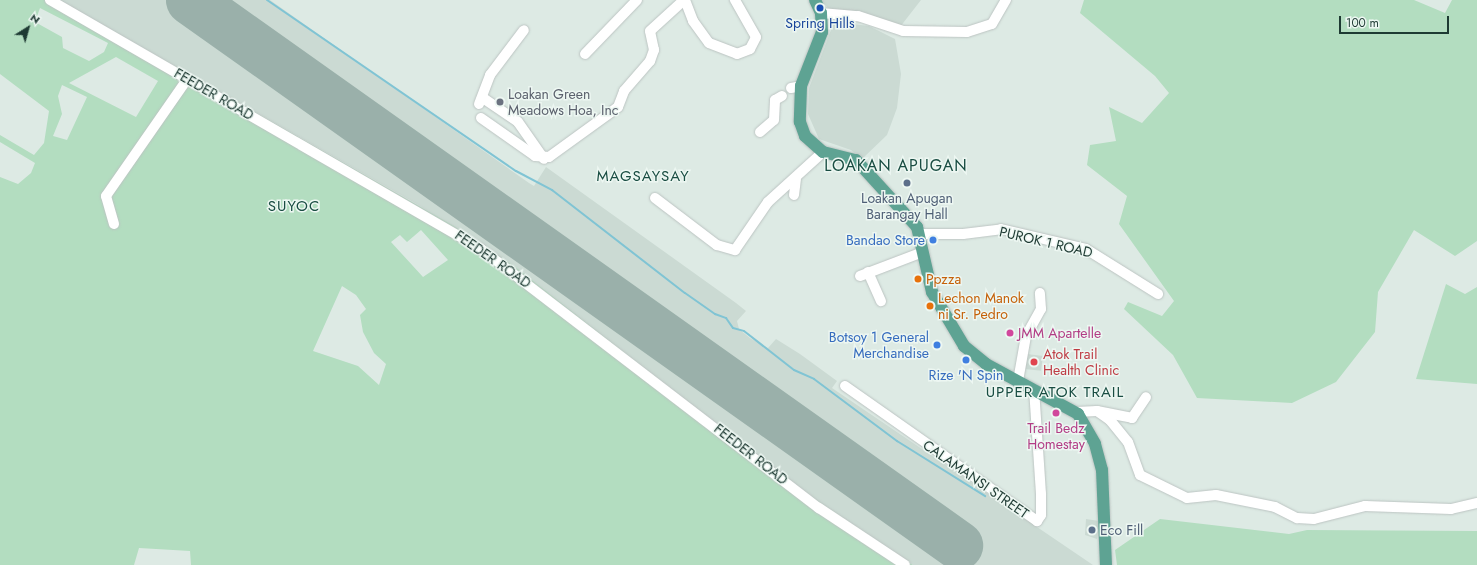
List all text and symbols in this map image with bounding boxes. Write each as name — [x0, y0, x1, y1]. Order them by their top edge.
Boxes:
marker: Spring Hills — [815, 3, 825, 13]
north arrow — [8, 8, 48, 48]
scale bar — [1341, 8, 1451, 34]
text: N — [27, 9, 44, 27]
text: 100 m — [1346, 14, 1379, 32]
place label: Spring Hills — [785, 15, 855, 31]
street label: FEEDER ROAD — [171, 65, 257, 123]
place label: Loakan Green Meadows Hoa, Inc — [508, 86, 618, 118]
marker: Loakan Green Meadows Hoa, Inc — [495, 97, 505, 107]
district label: LOAKAN APUGAN — [824, 156, 968, 176]
district label: MAGSAYSAY — [596, 168, 690, 186]
marker: Loakan Apugan Barangay Hall — [902, 178, 912, 188]
place label: Loakan Apugan Barangay Hall — [861, 190, 953, 222]
district label: SUYOC — [268, 198, 320, 216]
street label: PUROK 1 ROAD — [998, 223, 1094, 261]
street label: FEEDER ROAD — [452, 227, 534, 291]
place label: Bandao Store — [846, 232, 925, 248]
marker: Bandao Store — [928, 235, 938, 245]
place label: Ppzza — [926, 271, 961, 287]
marker: Ppzza — [913, 274, 923, 284]
place label: Lechon Manok ni Sr. Pedro — [938, 290, 1024, 322]
marker: Lechon Manok ni Sr. Pedro — [925, 301, 935, 311]
place label: JMM Apartelle — [1018, 325, 1101, 341]
marker: JMM Apartelle — [1005, 328, 1015, 338]
place label: Botsoy 1 General Merchandise — [829, 329, 929, 362]
marker: Botsoy 1 General Merchandise — [932, 340, 942, 350]
place label: Atok Trail Health Clinic — [1043, 346, 1119, 378]
marker: Rize 'N Spin — [961, 355, 971, 365]
marker: Atok Trail Health Clinic — [1028, 356, 1040, 368]
place label: Rize 'N Spin — [929, 367, 1003, 383]
district label: UPPER ATOK TRAIL — [986, 384, 1124, 402]
marker: Trail Bedz Homestay — [1051, 408, 1061, 418]
street label: FEEDER ROAD — [711, 420, 791, 488]
place label: Trail Bedz Homestay — [1027, 420, 1085, 452]
street label: CALAMANSI STREET — [920, 436, 1032, 522]
place label: Eco Fill — [1100, 522, 1143, 538]
marker: Eco Fill — [1087, 525, 1097, 535]

